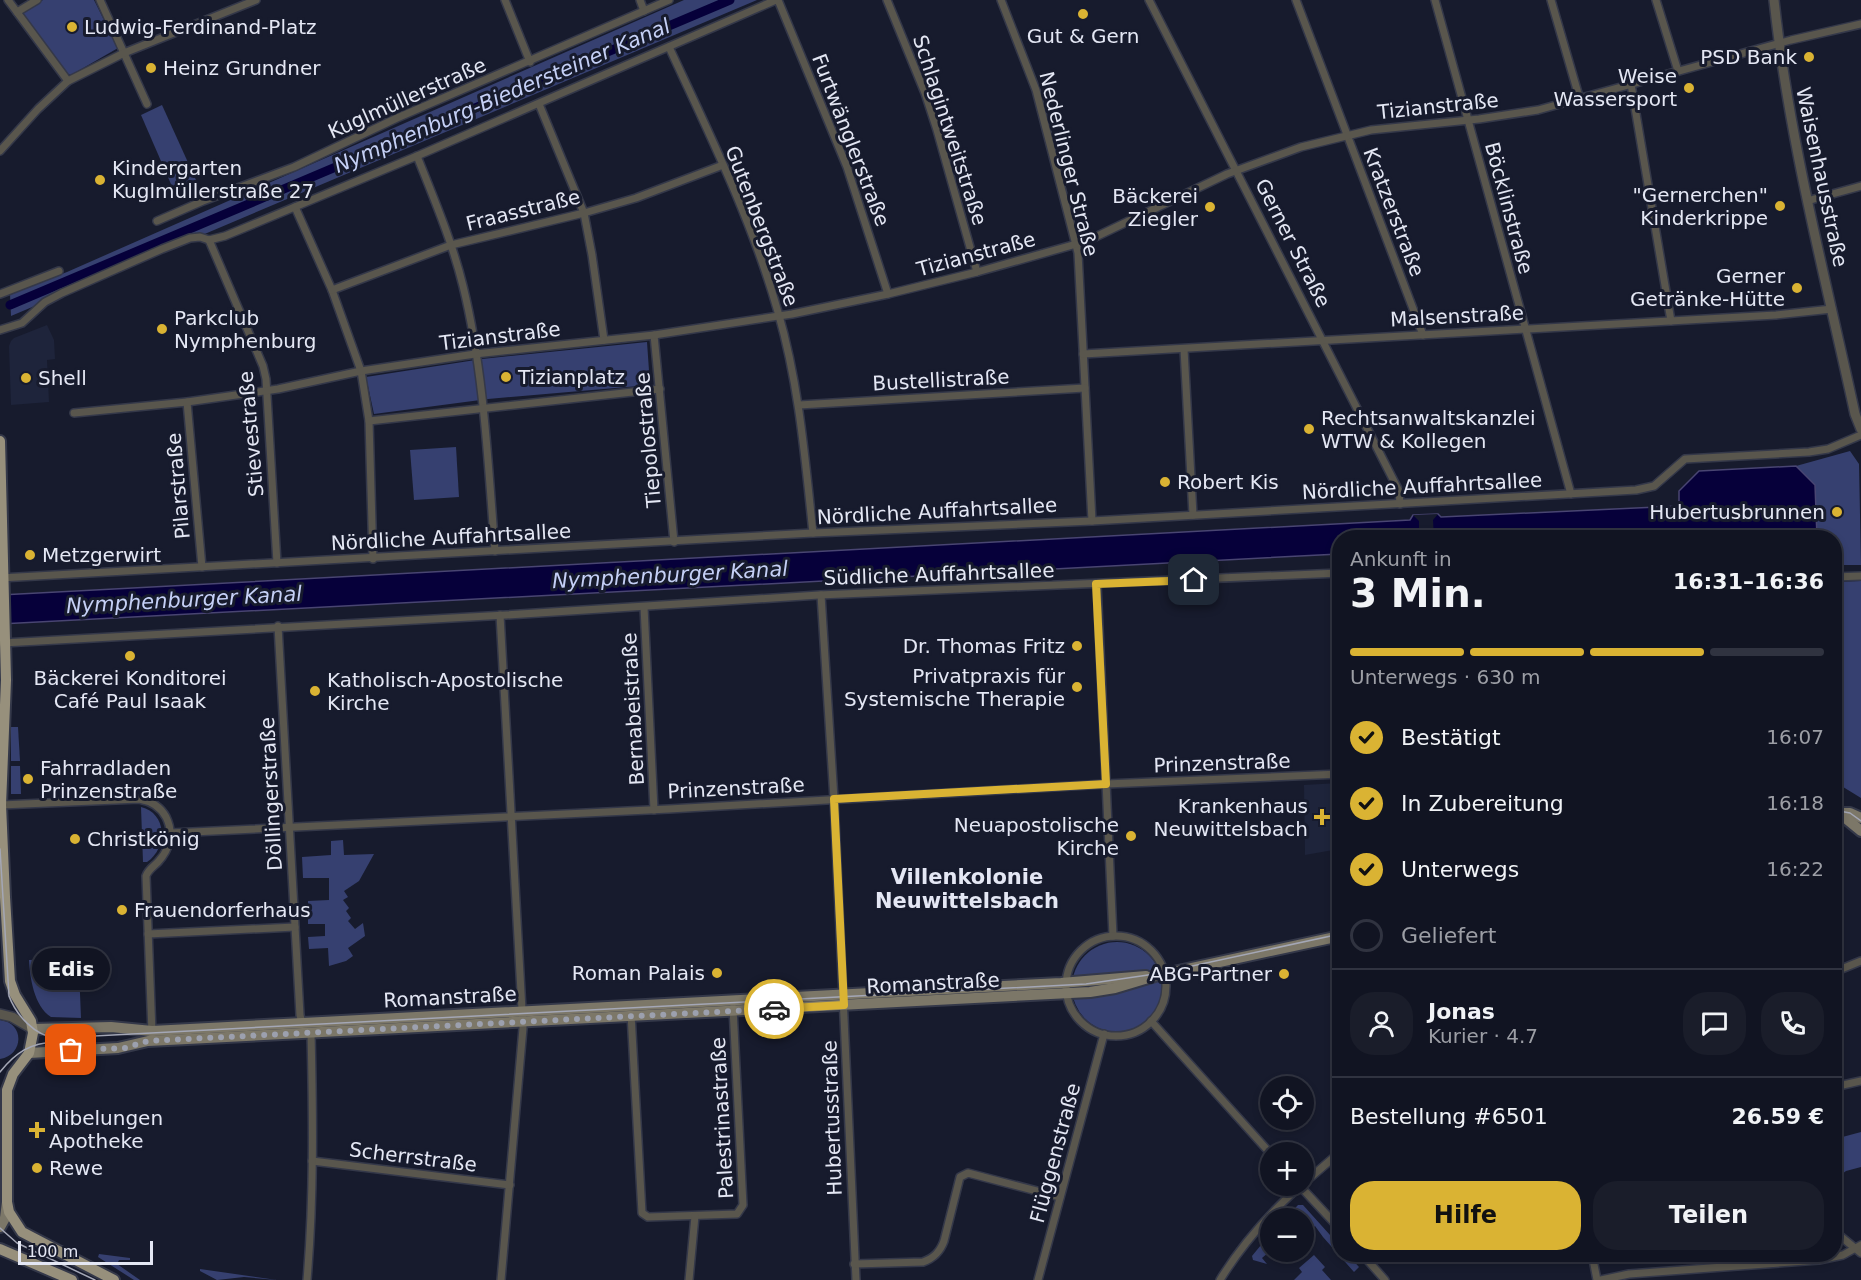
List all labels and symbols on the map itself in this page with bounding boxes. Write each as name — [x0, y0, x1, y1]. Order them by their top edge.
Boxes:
marker: Gut & Gern — [1076, 7, 1090, 21]
water label: Nymphenburg-Biedersteiner Kanal — [330, 14, 674, 178]
place label: Ludwig-Ferdinand-Platz — [84, 15, 317, 39]
marker: Ludwig-Ferdinand-Platz — [65, 20, 79, 34]
place label: Gut & Gern — [1027, 24, 1139, 48]
street label: Schlagintweitstraße — [908, 32, 992, 228]
place label: PSD Bank — [1700, 45, 1797, 69]
street label: Furtwänglerstraße — [807, 50, 895, 230]
marker: PSD Bank — [1802, 50, 1816, 64]
street label: Kuglmüllerstraße — [324, 52, 490, 144]
place label: Heinz Grundner — [163, 56, 321, 80]
marker: Heinz Grundner — [144, 61, 158, 75]
place label: Weise Wassersport — [1553, 64, 1677, 111]
street label: Nederlinger Straße — [1034, 69, 1104, 259]
marker: Weise Wassersport — [1682, 81, 1696, 95]
street label: Waisenhausstraße — [1791, 85, 1853, 269]
street label: Tizianstraße — [1375, 88, 1500, 124]
street label: Böcklinstraße — [1480, 139, 1538, 277]
street label: Gutenbergstraße — [720, 142, 804, 310]
street label: Kratzerstraße — [1358, 144, 1430, 280]
place label: Kindergarten Kuglmüllerstraße 27 — [112, 156, 314, 203]
marker: Kindergarten Kuglmüllerstraße 27 — [93, 173, 107, 187]
street label: Gerner Straße — [1250, 175, 1336, 311]
place label: "Gernerchen" Kinderkrippe — [1633, 183, 1768, 230]
street label: Fraasstraße — [463, 184, 583, 236]
place label: Bäckerei Ziegler — [1112, 184, 1199, 231]
marker: "Gernerchen" Kinderkrippe — [1773, 199, 1787, 213]
marker: Bäckerei Ziegler — [1203, 200, 1217, 214]
street label: Tizianstraße — [913, 227, 1038, 282]
place label: Gerner Getränke-Hütte — [1630, 264, 1786, 311]
marker: Gerner Getränke-Hütte — [1790, 281, 1804, 295]
street label: Malsenstraße — [1389, 301, 1525, 331]
place label: Parkclub Nymphenburg — [174, 306, 317, 353]
street label: Tizianstraße — [437, 317, 562, 355]
marker: Parkclub Nymphenburg — [155, 322, 169, 336]
street label: Bustellistraße — [872, 364, 1010, 396]
place label: Tizianplatz — [517, 365, 625, 389]
place label: Shell — [38, 366, 87, 390]
street label: Stievestraße — [234, 370, 268, 498]
marker: Tizianplatz — [499, 370, 513, 384]
marker: Shell — [19, 371, 33, 385]
street label: Tiepolostraße — [630, 371, 666, 510]
place label: Rechtsanwaltskanzlei WTW & Kollegen — [1321, 406, 1536, 453]
marker: Rechtsanwaltskanzlei WTW & Kollegen — [1302, 422, 1316, 436]
street label: Pilarstraße — [161, 432, 195, 540]
street label: Nördliche Auffahrtsallee — [1301, 468, 1543, 504]
place label: Robert Kis — [1177, 470, 1279, 494]
marker: Robert Kis — [1158, 475, 1172, 489]
street label: Nördliche Auffahrtsallee — [816, 493, 1058, 529]
place label: Hubertusbrunnen — [1649, 500, 1825, 524]
marker: Hubertusbrunnen — [1830, 505, 1844, 519]
street label: Nördliche Auffahrtsallee — [330, 519, 572, 555]
place label: Metzgerwirt — [42, 543, 161, 567]
marker: Metzgerwirt — [23, 548, 37, 562]
pin — [1168, 554, 1219, 605]
water label: Nymphenburger Kanal — [551, 557, 789, 593]
street label: Südliche Auffahrtsallee — [823, 558, 1055, 590]
water label: Nymphenburger Kanal — [65, 582, 303, 618]
street label: Bernabeistraße — [617, 632, 649, 786]
place label: Dr. Thomas Fritz — [903, 634, 1065, 658]
marker: Dr. Thomas Fritz — [1070, 639, 1084, 653]
marker: Bäckerei Konditorei Café Paul Isaak — [123, 649, 137, 663]
place label: Privatpraxis für Systemische Therapie — [844, 664, 1066, 711]
place label: Bäckerei Konditorei Café Paul Isaak — [33, 666, 227, 713]
place label: Katholisch-Apostolische Kirche — [327, 668, 563, 715]
marker: Privatpraxis für Systemische Therapie — [1070, 680, 1084, 694]
marker: Katholisch-Apostolische Kirche — [308, 684, 322, 698]
street label: Döllingerstraße — [255, 717, 287, 871]
street label: Prinzenstraße — [1153, 749, 1291, 777]
place label: Fahrradladen Prinzenstraße — [40, 756, 177, 803]
marker: Fahrradladen Prinzenstraße — [21, 772, 35, 786]
street label: Prinzenstraße — [667, 772, 805, 804]
place label: Krankenhaus Neuwittelsbach — [1154, 794, 1308, 841]
marker: Krankenhaus Neuwittelsbach — [1313, 808, 1331, 826]
place label: Neuapostolische Kirche — [954, 813, 1119, 860]
place label: Christkönig — [87, 827, 200, 851]
marker: Neuapostolische Kirche — [1124, 829, 1138, 843]
marker: Christkönig — [68, 832, 82, 846]
district label: Villenkolonie Neuwittelsbach — [875, 865, 1059, 913]
place label: Frauendorferhaus — [134, 898, 311, 922]
marker: Frauendorferhaus — [115, 903, 129, 917]
callout: Edis — [32, 948, 110, 990]
place label: Roman Palais — [572, 961, 705, 985]
place label: ABG-Partner — [1150, 962, 1273, 986]
marker: Roman Palais — [710, 966, 724, 980]
marker: ABG-Partner — [1277, 967, 1291, 981]
street label: Romanstraße — [866, 968, 1000, 998]
courier — [744, 979, 804, 1039]
street label: Romanstraße — [383, 982, 517, 1012]
pin — [45, 1024, 96, 1075]
street label: Palestrinastraße — [706, 1037, 738, 1199]
street label: Hubertusstraße — [817, 1040, 847, 1196]
street label: Flüggenstraße — [1025, 1080, 1085, 1226]
place label: Nibelungen Apotheke — [49, 1106, 163, 1153]
marker: Nibelungen Apotheke — [30, 1123, 44, 1137]
street label: Scherrstraße — [348, 1137, 478, 1177]
place label: Rewe — [49, 1156, 103, 1180]
marker: Rewe — [30, 1161, 44, 1175]
scale bar — [18, 1238, 153, 1266]

